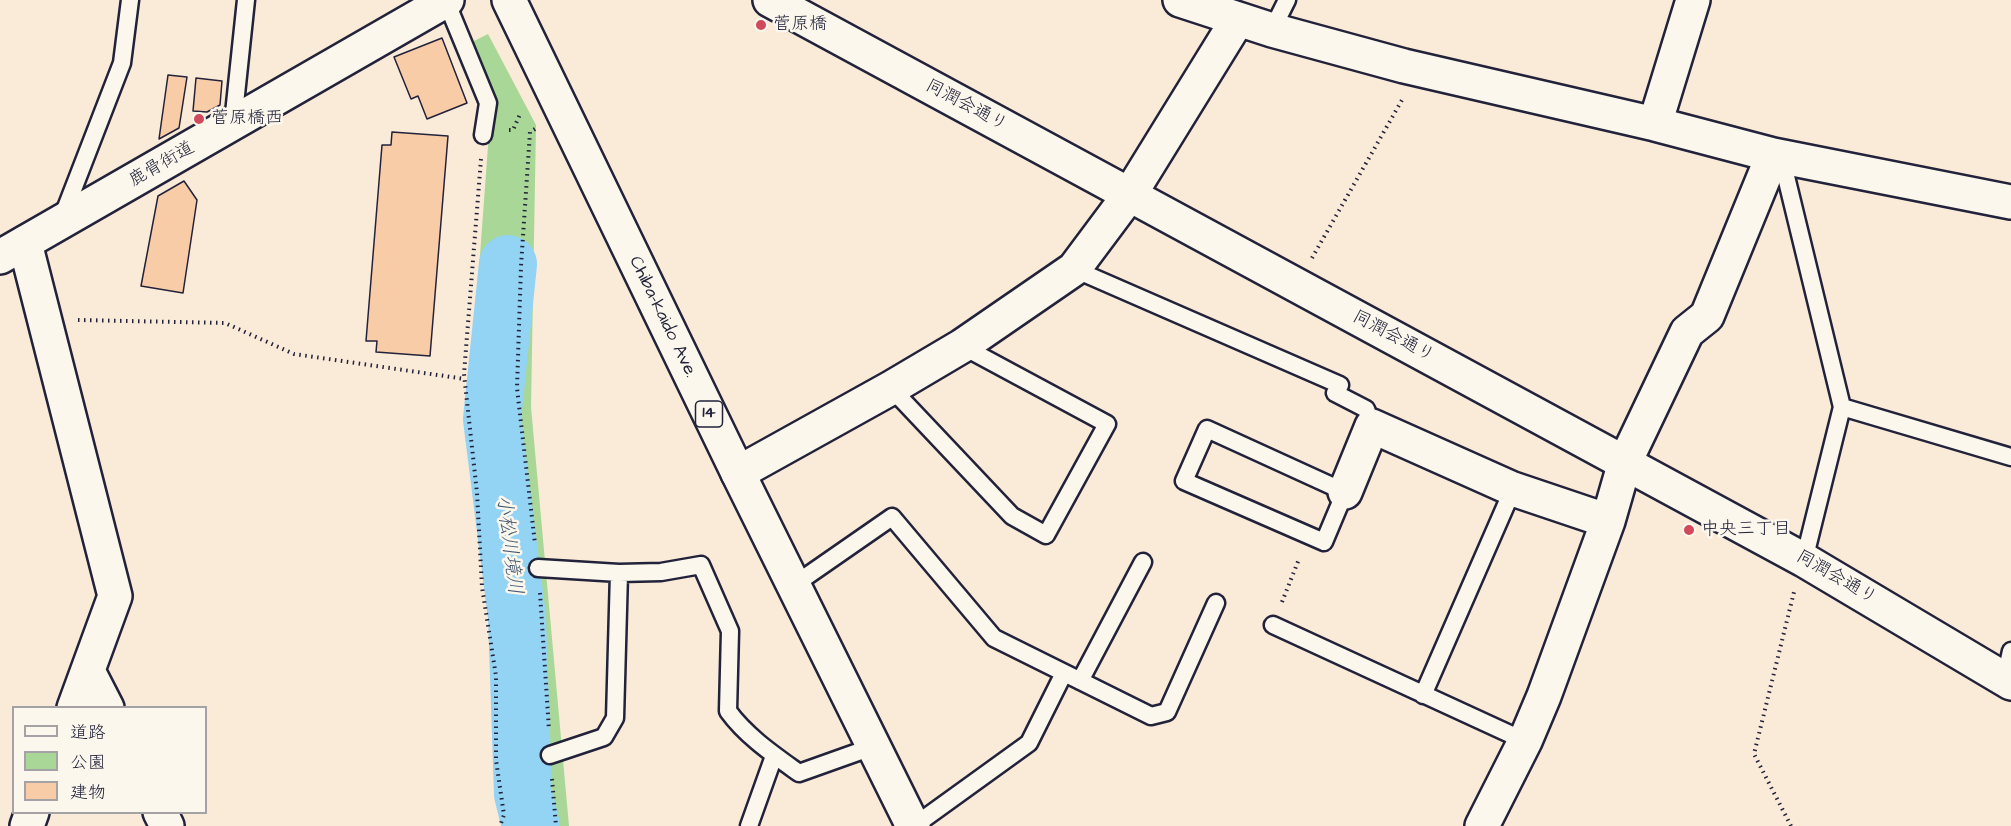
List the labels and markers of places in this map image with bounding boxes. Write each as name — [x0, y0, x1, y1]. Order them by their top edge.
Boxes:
place label: 菅原橋 — [773, 14, 827, 36]
marker: 菅原橋 — [754, 18, 768, 32]
place label: 菅原橋西 — [211, 108, 283, 130]
marker: 菅原橋西 — [192, 112, 206, 126]
place label: 中央三丁目 — [1701, 519, 1791, 541]
marker: 中央三丁目 — [1682, 523, 1696, 537]

